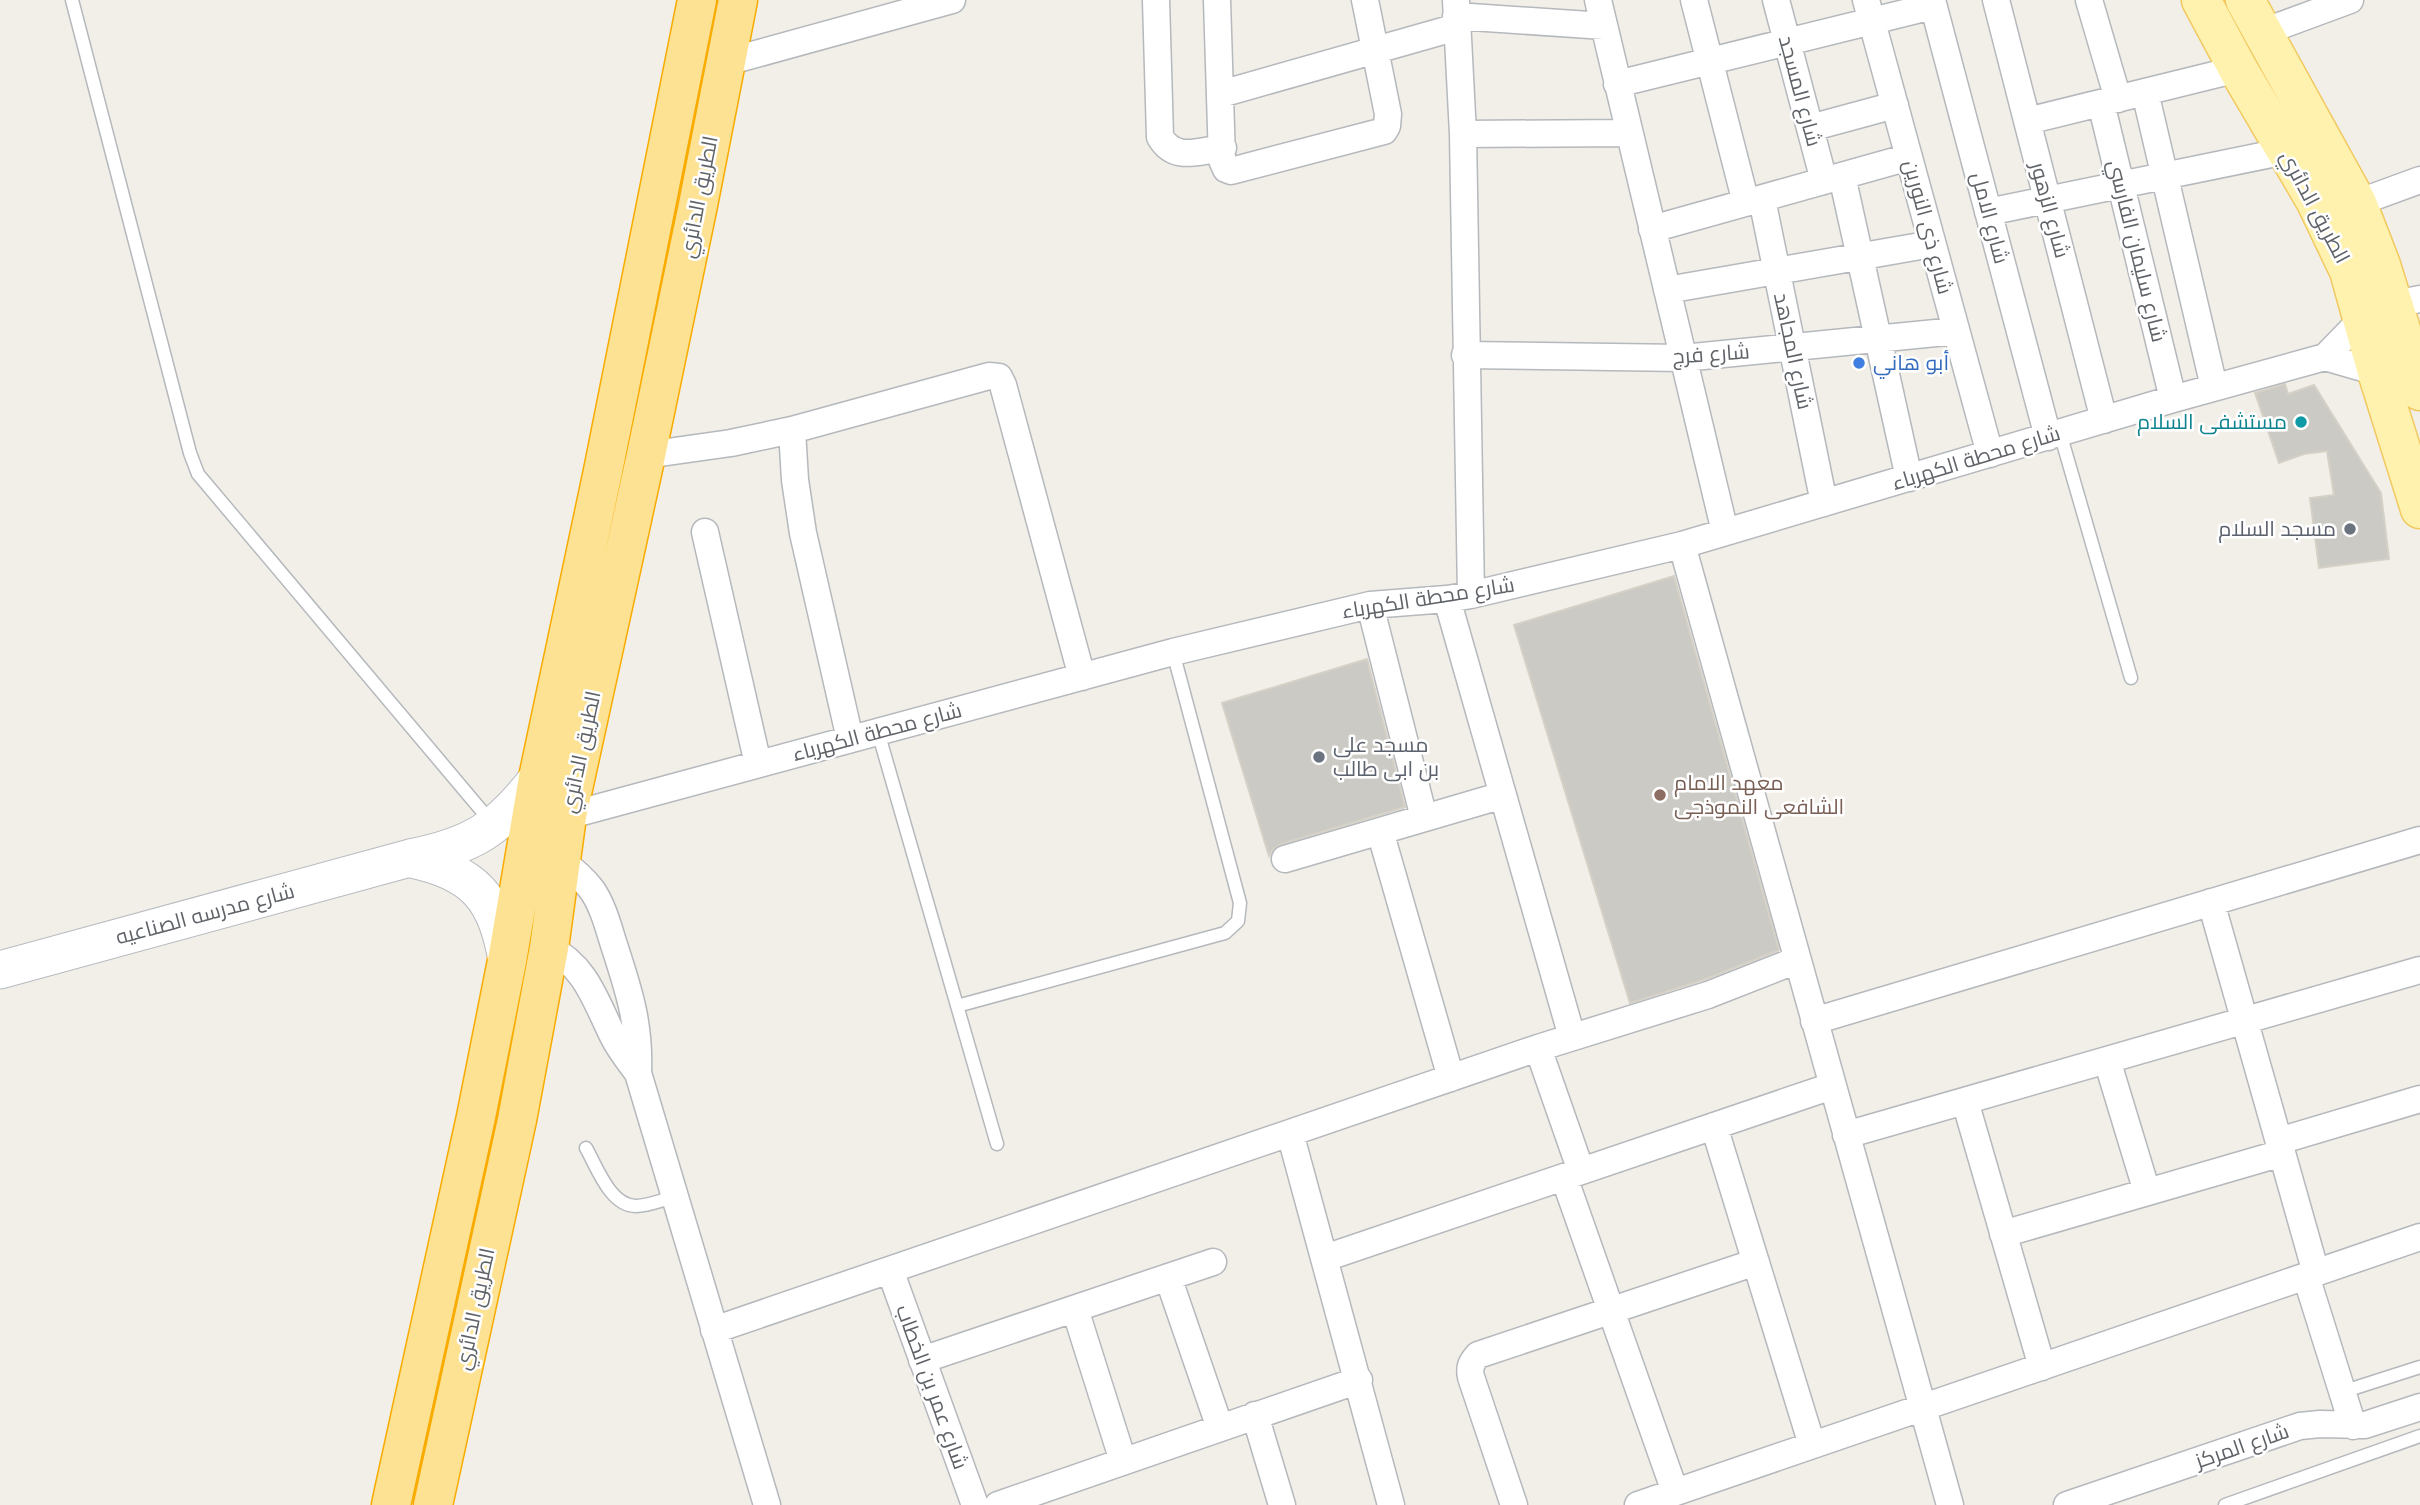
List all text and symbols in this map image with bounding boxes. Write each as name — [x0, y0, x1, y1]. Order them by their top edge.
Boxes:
street label: شارع المسجد — [1772, 32, 1828, 150]
street label: الطريق الدائري — [673, 133, 727, 261]
street label: الطريق الدائري — [2272, 146, 2357, 269]
street label: شارع ذى النورين — [1897, 157, 1959, 297]
street label: شارع سليمان الفارسي — [2100, 157, 2173, 345]
street label: شارع الزهور — [2023, 158, 2076, 261]
street label: شارع الامل — [1964, 169, 2016, 267]
street label: شارع المجاهد — [1767, 290, 1819, 412]
street label: شارع فرج — [1671, 337, 1751, 371]
place label: أبو هاني — [1873, 349, 1949, 379]
marker: أبو هاني — [1851, 355, 1867, 371]
place label: مستشفى السلام — [2137, 408, 2287, 436]
marker: مستشفى السلام — [2293, 414, 2309, 430]
street label: شارع محطة الكهرباء — [1888, 419, 2064, 497]
place label: مسجد السلام — [2218, 515, 2336, 543]
marker: مسجد السلام — [2342, 521, 2358, 537]
street label: شارع محطة الكهرباء — [1340, 571, 1516, 625]
street label: الطريق الدائري — [554, 688, 610, 816]
street label: شارع محطة الكهرباء — [789, 696, 965, 768]
place label: مسجد على بن ابى طالب — [1333, 731, 1439, 782]
marker: مسجد على بن ابى طالب — [1311, 749, 1327, 765]
place label: معهد الامام الشافعى النموذجى — [1674, 769, 1844, 820]
marker: معهد الامام الشافعى النموذجى — [1652, 787, 1668, 803]
street label: شارع مدرسه الصناعيه — [112, 877, 298, 951]
street label: الطريق الدائري — [448, 1245, 504, 1373]
street label: شارع عمر بن الخطاب — [889, 1301, 975, 1473]
street label: شارع المركز — [2190, 1417, 2293, 1475]

